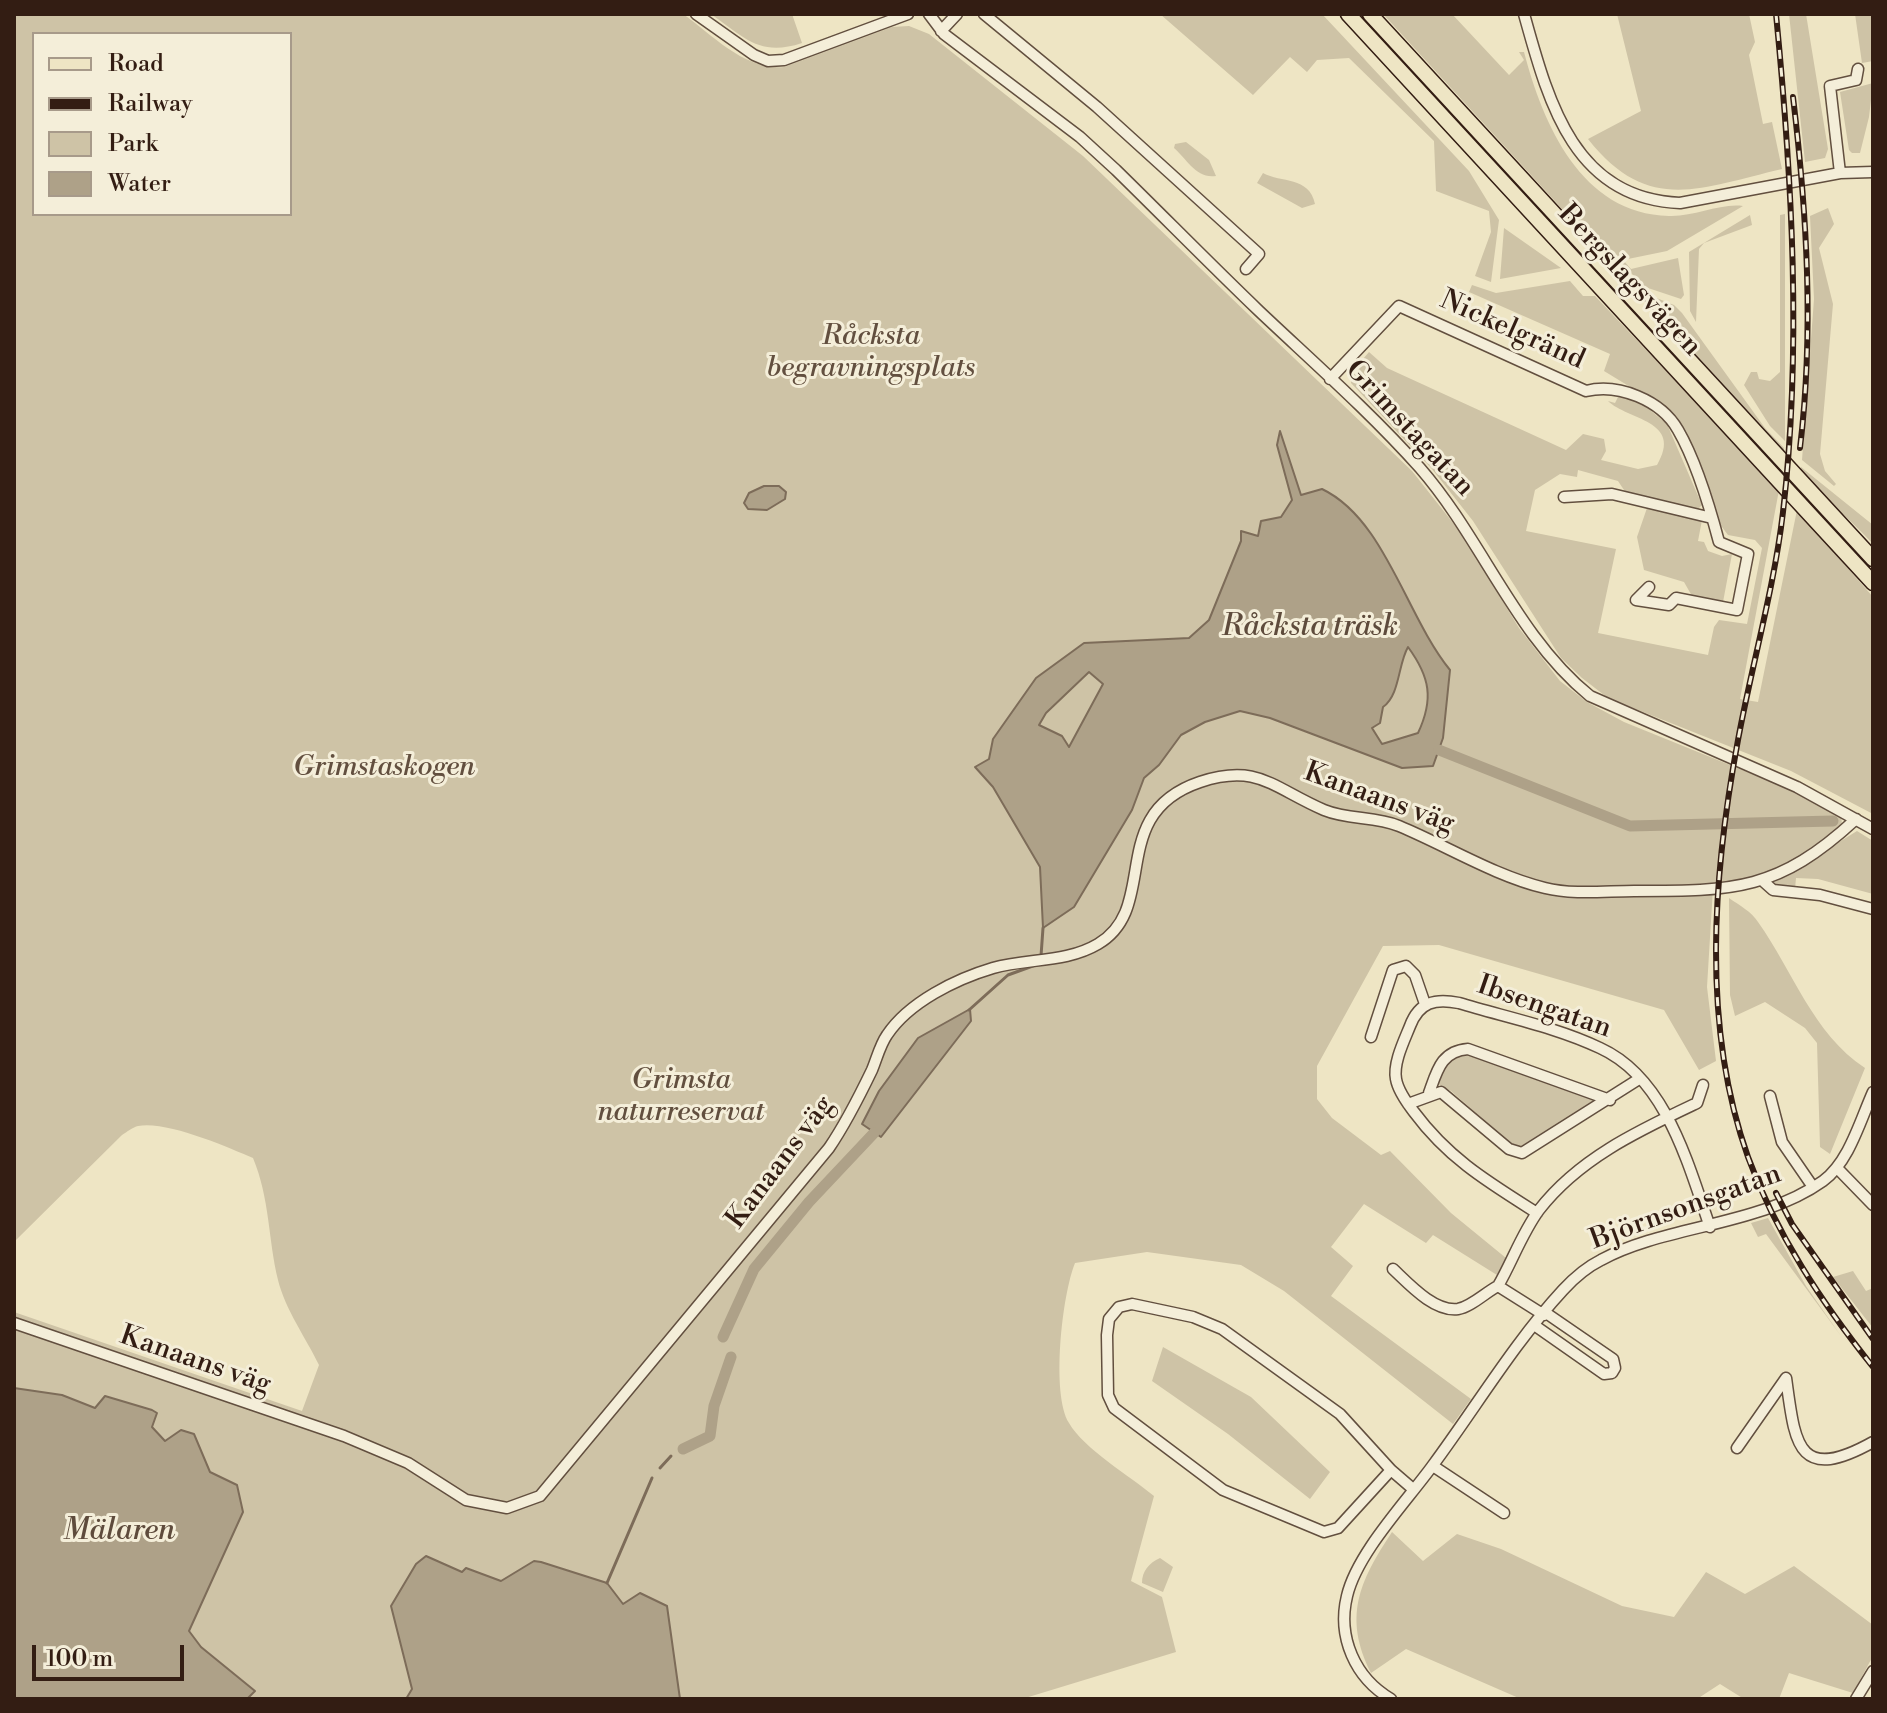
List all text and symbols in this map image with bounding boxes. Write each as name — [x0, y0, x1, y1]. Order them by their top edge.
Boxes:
legend — [32, 32, 292, 216]
text: Road — [108, 49, 164, 79]
text: Railway — [108, 89, 193, 119]
text: Park — [108, 129, 158, 159]
text: Water — [108, 169, 171, 199]
street label: Bergslagsvägen — [1550, 198, 1708, 364]
street label: Nickelgränd — [1434, 284, 1590, 378]
park label: Råcksta begravningsplats — [767, 320, 975, 386]
street label: Grimstagatan — [1337, 354, 1481, 504]
water label: Råcksta träsk — [1222, 610, 1398, 646]
park label: Grimstaskogen — [293, 751, 475, 785]
street label: Kanaans väg — [1299, 756, 1459, 842]
street label: Ibsengatan — [1473, 969, 1615, 1047]
park label: Grimsta naturreservat — [598, 1064, 764, 1130]
street label: Kanaans väg — [720, 1090, 842, 1236]
street label: Björnsonsgatan — [1586, 1158, 1786, 1258]
street label: Kanaans väg — [115, 1319, 275, 1403]
water label: Mälaren — [63, 1514, 175, 1550]
scale bar — [36, 1629, 188, 1679]
text: 100 m — [46, 1644, 113, 1674]

